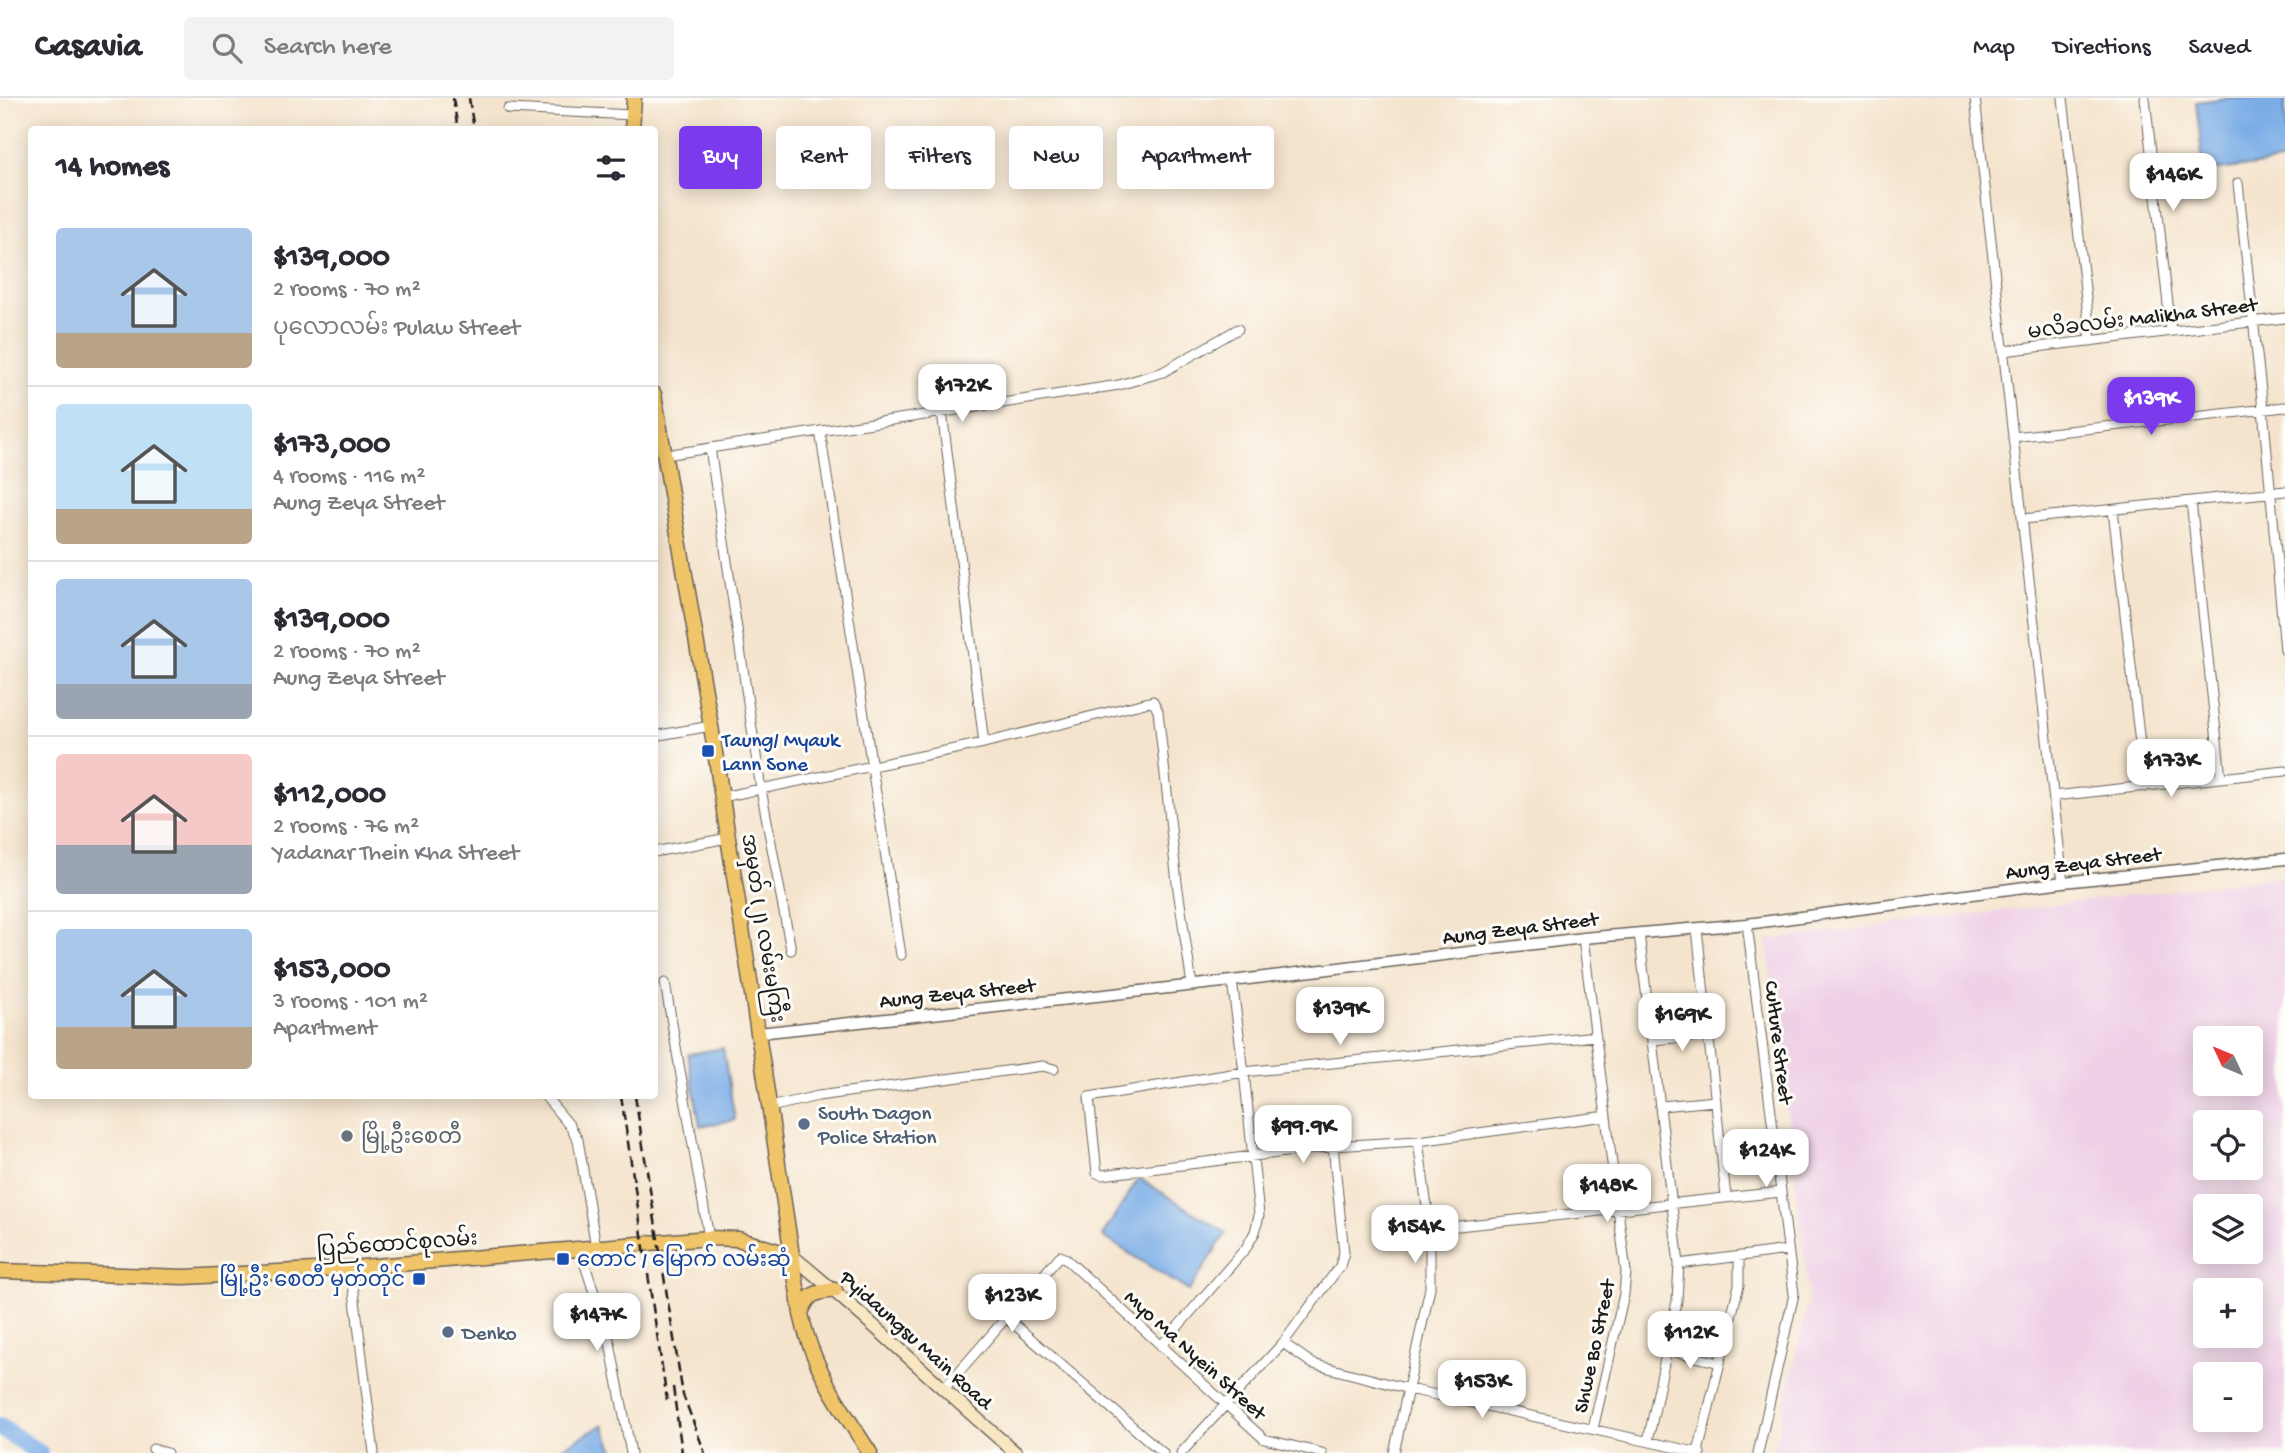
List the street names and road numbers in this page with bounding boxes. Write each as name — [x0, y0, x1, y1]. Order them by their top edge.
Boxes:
street label: မလိခလမ်း Malikha Street — [2026, 287, 2261, 347]
street label: အမှတ် (၂) လမ်းမကြီး — [732, 831, 795, 1025]
street label: Aung Zeya Street — [2004, 843, 2165, 887]
street label: Aung Zeya Street — [1441, 908, 1602, 952]
street label: Aung Zeya Street — [878, 975, 1039, 1016]
street label: Culture Street — [1757, 980, 1797, 1108]
street label: ပြည်ထောင်စုလမ်း — [315, 1221, 479, 1266]
street label: Pyidaungsu Main Road — [833, 1266, 997, 1418]
street label: Shwe Bo Street — [1570, 1275, 1623, 1416]
street label: Myo Ma Nyein Street — [1118, 1286, 1272, 1429]

